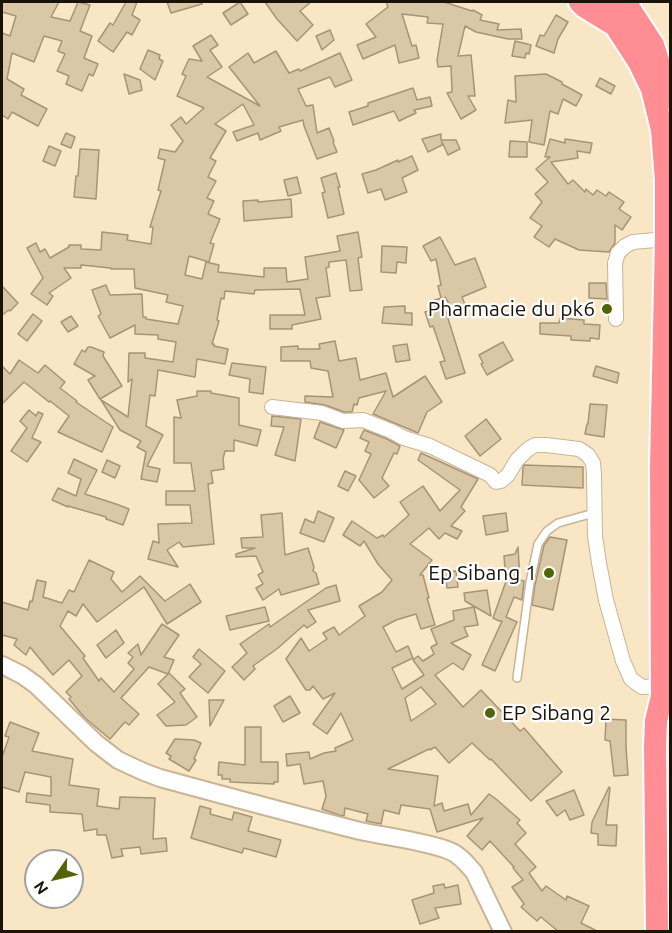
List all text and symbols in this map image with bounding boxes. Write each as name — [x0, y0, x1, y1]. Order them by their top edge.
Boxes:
place label: Pharmacie du pk6 — [428, 296, 595, 322]
marker: Pharmacie du pk6 — [600, 302, 614, 316]
place label: Ep Sibang 1 — [428, 560, 537, 586]
marker: Ep Sibang 1 — [542, 566, 556, 580]
place label: EP Sibang 2 — [502, 700, 611, 726]
marker: EP Sibang 2 — [483, 706, 497, 720]
north arrow — [24, 849, 84, 909]
text: N — [30, 878, 52, 898]

